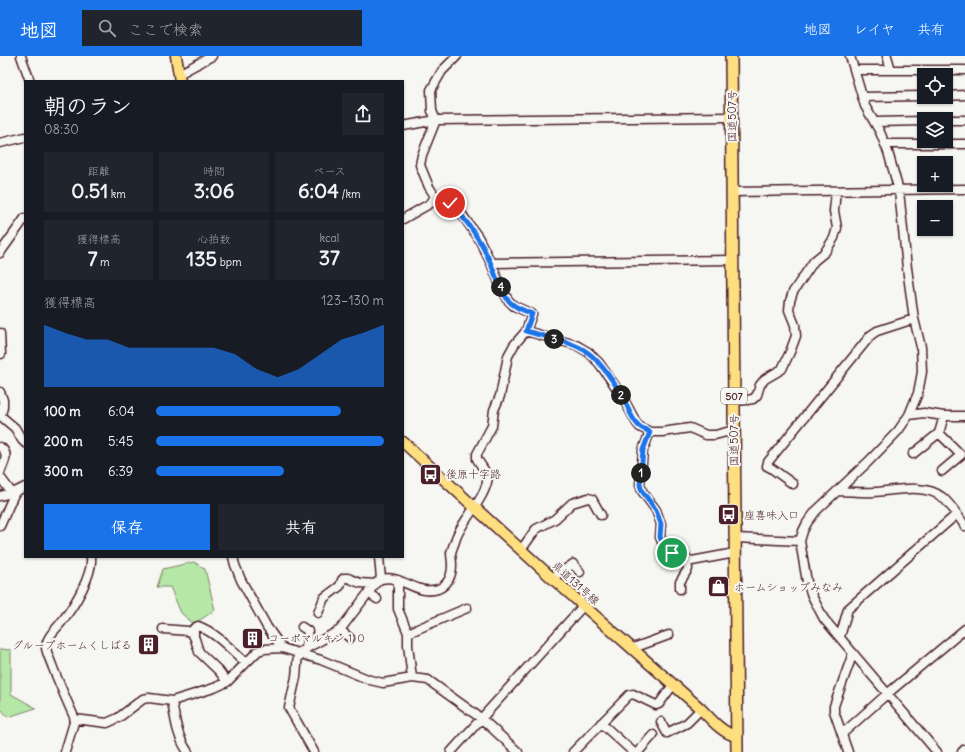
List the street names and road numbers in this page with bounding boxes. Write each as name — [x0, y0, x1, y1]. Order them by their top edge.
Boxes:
street label: 国道507号 — [725, 90, 739, 142]
road number: 507 — [721, 388, 747, 404]
street label: 国道507号 — [727, 414, 741, 466]
street label: 県道131号線 — [549, 558, 603, 608]

